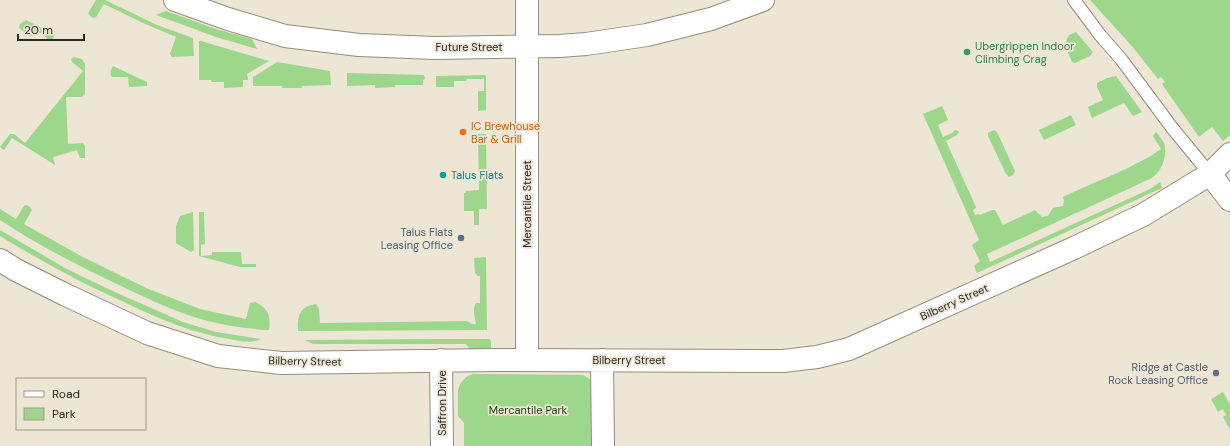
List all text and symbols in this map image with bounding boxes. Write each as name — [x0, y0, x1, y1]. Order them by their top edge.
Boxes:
scale bar — [18, 16, 84, 42]
text: 20 m — [24, 22, 53, 38]
place label: Ubergrippen Indoor Climbing Crag — [975, 39, 1074, 66]
street label: Future Street — [435, 40, 503, 54]
marker: Ubergrippen Indoor Climbing Crag — [962, 47, 972, 57]
place label: IC Brewhouse Bar & Grill — [471, 119, 540, 146]
marker: IC Brewhouse Bar & Grill — [458, 127, 468, 137]
street label: Mercantile Street — [520, 160, 534, 248]
place label: Talus Flats — [451, 168, 504, 182]
marker: Talus Flats — [438, 170, 448, 180]
place label: Talus Flats Leasing Office — [381, 225, 453, 252]
marker: Talus Flats Leasing Office — [456, 233, 466, 243]
street label: Bilberry Street — [918, 281, 990, 323]
street label: Bilberry Street — [268, 353, 342, 369]
street label: Bilberry Street — [592, 353, 666, 367]
place label: Ridge at Castle Rock Leasing Office — [1108, 360, 1208, 387]
marker: Ridge at Castle Rock Leasing Office — [1211, 368, 1221, 378]
street label: Saffron Drive — [435, 370, 449, 436]
legend — [16, 378, 146, 430]
text: Road — [52, 386, 80, 402]
park label: Mercantile Park — [489, 403, 568, 417]
text: Park — [52, 406, 76, 422]

